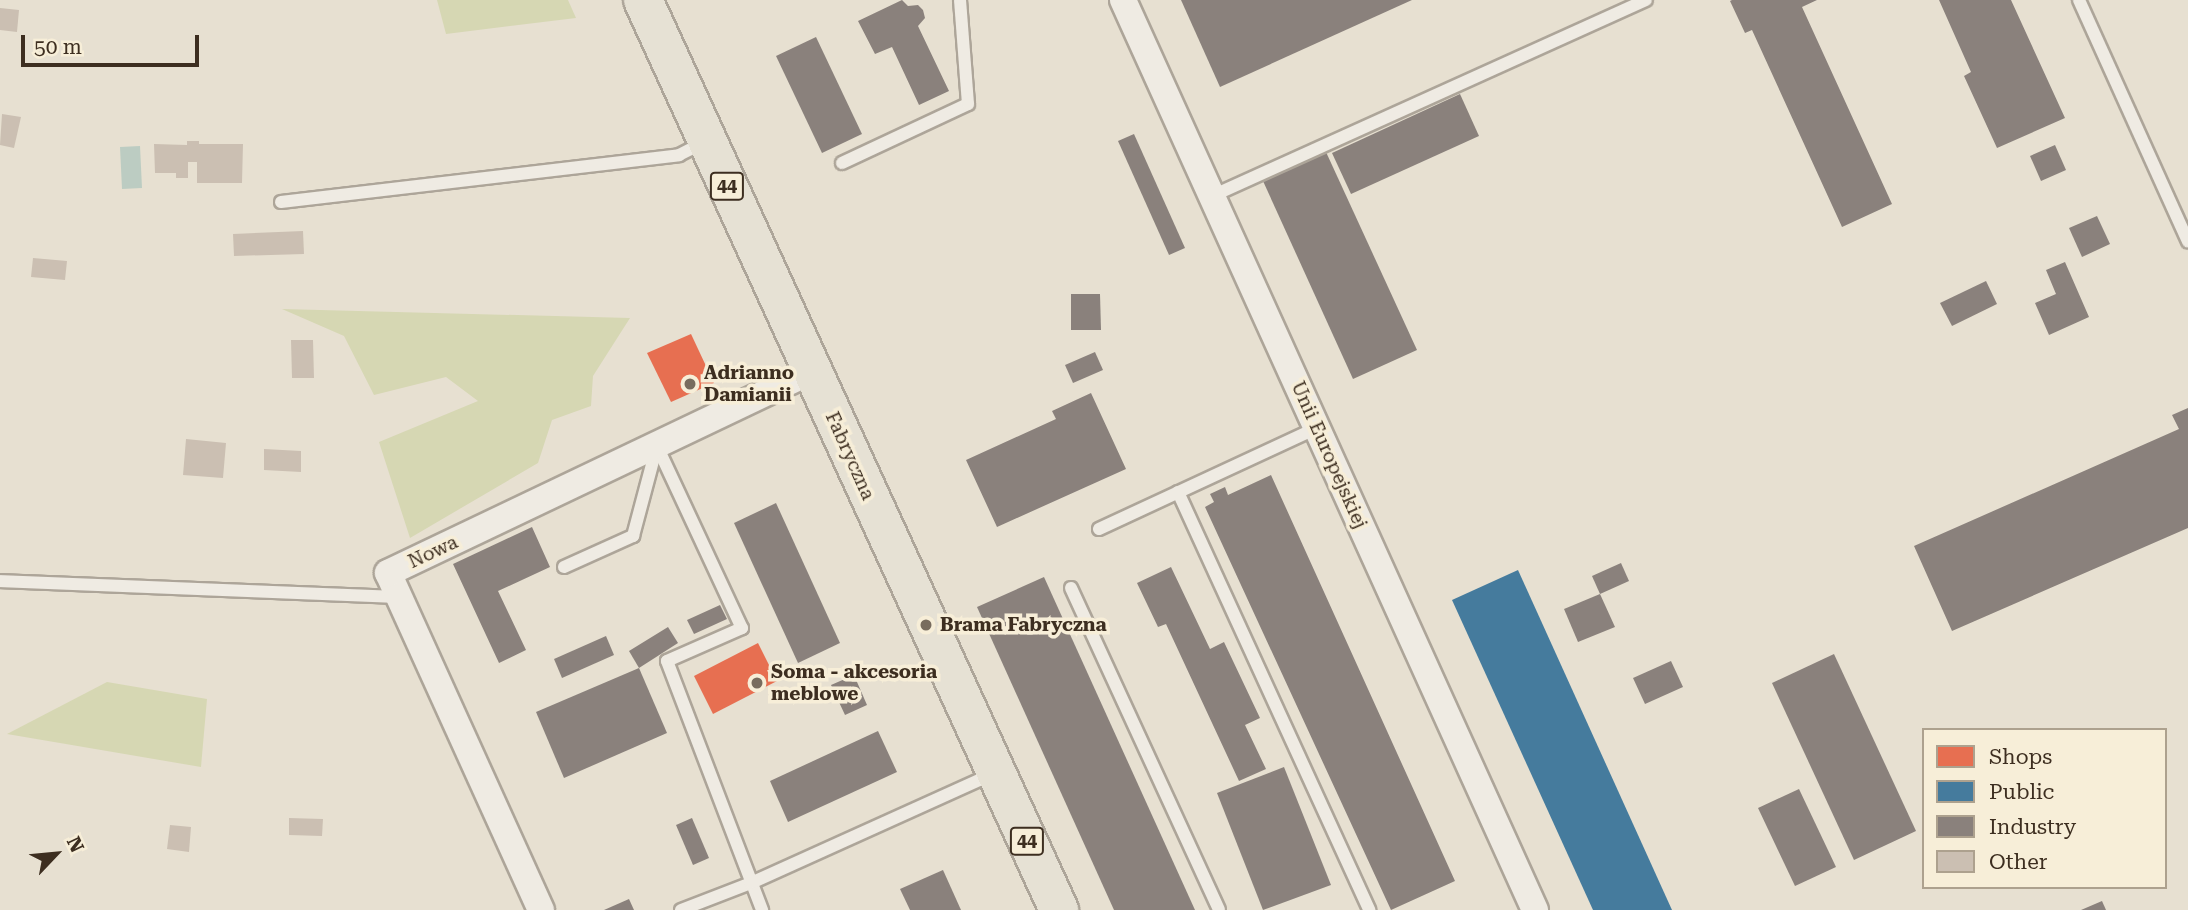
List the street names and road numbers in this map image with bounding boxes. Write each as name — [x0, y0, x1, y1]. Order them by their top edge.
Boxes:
road number: 44 — [710, 172, 744, 201]
street label: Unii Europejskiej — [1286, 378, 1372, 532]
street label: Fabryczna — [820, 408, 880, 504]
street label: Nowa — [405, 531, 461, 573]
road number: 44 — [1010, 826, 1044, 856]

